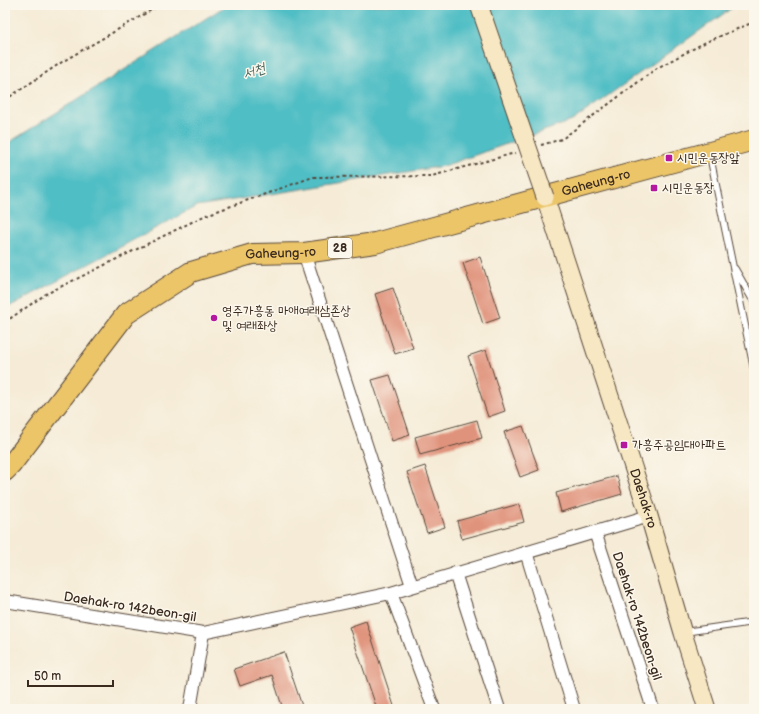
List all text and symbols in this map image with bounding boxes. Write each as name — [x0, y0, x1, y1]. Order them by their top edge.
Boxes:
water label: 서천 — [241, 59, 269, 83]
place label: 시민운동장앞 — [677, 150, 740, 166]
marker: 시민운동장앞 — [664, 153, 674, 163]
street label: Gaheung-ro — [560, 166, 632, 200]
place label: 시민운동장 — [662, 180, 714, 196]
marker: 시민운동장 — [649, 183, 659, 193]
road number: 28 — [328, 238, 352, 258]
street label: Gaheung-ro — [243, 243, 317, 264]
place label: 영주가흥동 마애여래삼존상 및 여래좌상 — [222, 303, 351, 334]
marker: 영주가흥동 마애여래삼존상 및 여래좌상 — [209, 313, 219, 323]
place label: 가흥주공임대아파트 — [632, 437, 726, 453]
marker: 가흥주공임대아파트 — [619, 440, 629, 450]
street label: Daehak-ro — [626, 466, 660, 530]
street label: Daehak-ro 142beon-gil — [609, 550, 665, 682]
street label: Daehak-ro 142beon-gil — [63, 589, 197, 625]
scale bar — [28, 662, 113, 688]
text: 50 m — [34, 669, 61, 684]

